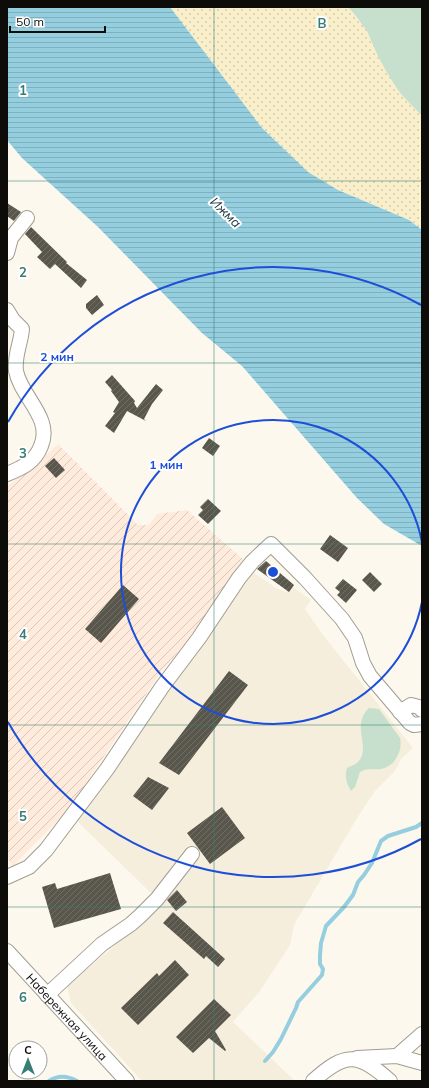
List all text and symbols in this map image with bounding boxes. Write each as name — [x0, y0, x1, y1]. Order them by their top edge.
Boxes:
scale bar — [10, 8, 105, 34]
text: 50 m — [16, 14, 44, 29]
text: B — [318, 15, 327, 31]
text: 1 — [19, 82, 27, 98]
water label: Ижма — [207, 193, 245, 231]
text: 2 — [19, 264, 27, 280]
text: 2 мин — [40, 349, 74, 364]
text: 3 — [19, 445, 27, 461]
text: 1 мин — [149, 457, 183, 472]
centre of rings — [266, 565, 280, 579]
text: 4 — [19, 626, 27, 642]
text: 5 — [19, 808, 27, 824]
street label: Набережная улица — [23, 970, 111, 1063]
text: 6 — [19, 989, 27, 1005]
north arrow — [8, 1040, 48, 1080]
text: С — [24, 1043, 32, 1057]

